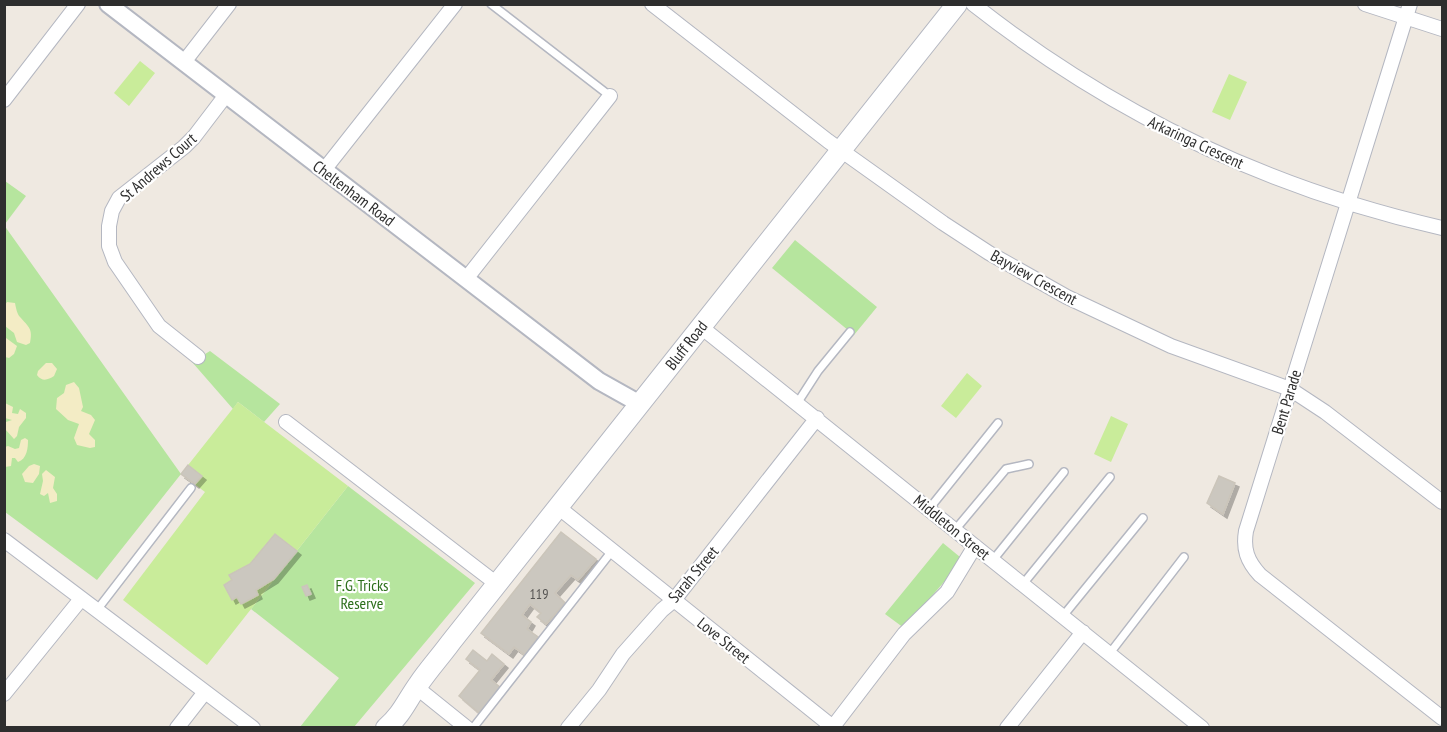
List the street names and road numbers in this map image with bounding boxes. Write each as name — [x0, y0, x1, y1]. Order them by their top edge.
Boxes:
street label: Arkaringa Crescent — [1145, 111, 1247, 173]
street label: St Andrews Court — [116, 128, 201, 206]
street label: Cheltenham Road — [309, 156, 399, 230]
street label: Bayview Crescent — [987, 245, 1081, 309]
street label: Bluff Road — [661, 316, 712, 374]
street label: Bent Parade — [1267, 367, 1305, 437]
street label: Middleton Street — [910, 490, 995, 564]
street label: Sarah Street — [664, 541, 723, 606]
street label: Love Street — [694, 613, 755, 668]

